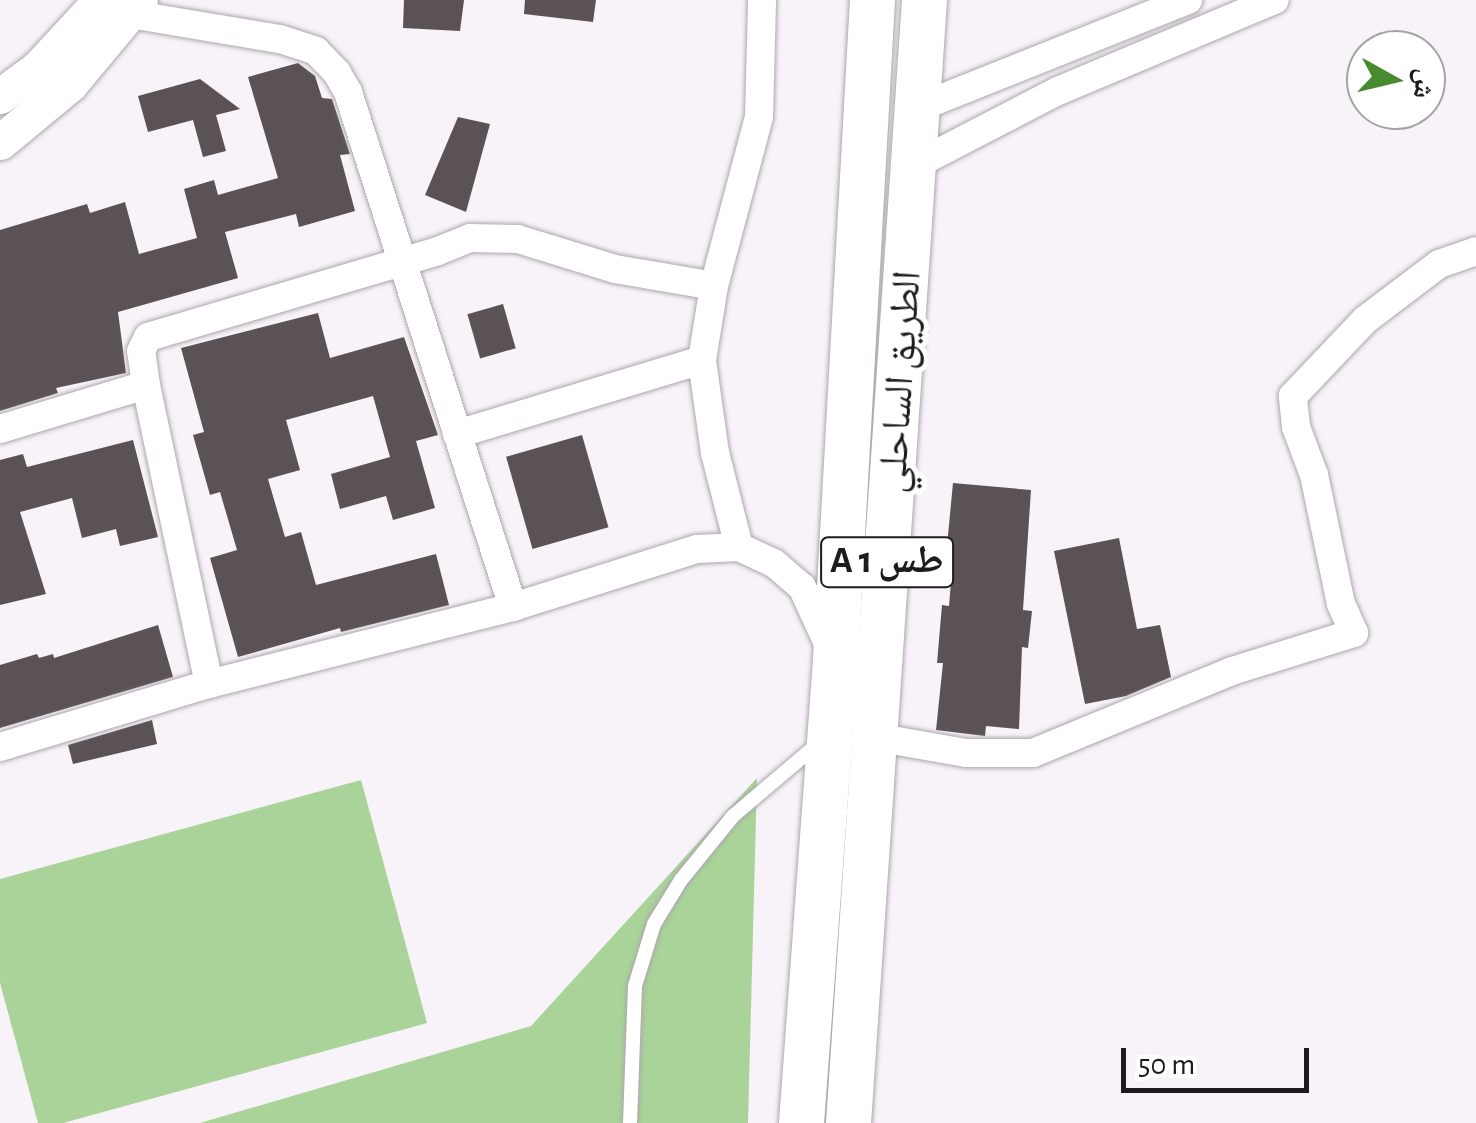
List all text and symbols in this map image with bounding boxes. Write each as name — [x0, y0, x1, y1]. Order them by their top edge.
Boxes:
north arrow — [1346, 30, 1446, 130]
text: ش — [1408, 67, 1440, 101]
street label: الطريق الساحلي — [868, 269, 932, 495]
road number: A 1 طس — [820, 529, 954, 595]
scale bar — [1126, 1028, 1314, 1090]
text: 50 m — [1138, 1050, 1195, 1080]

